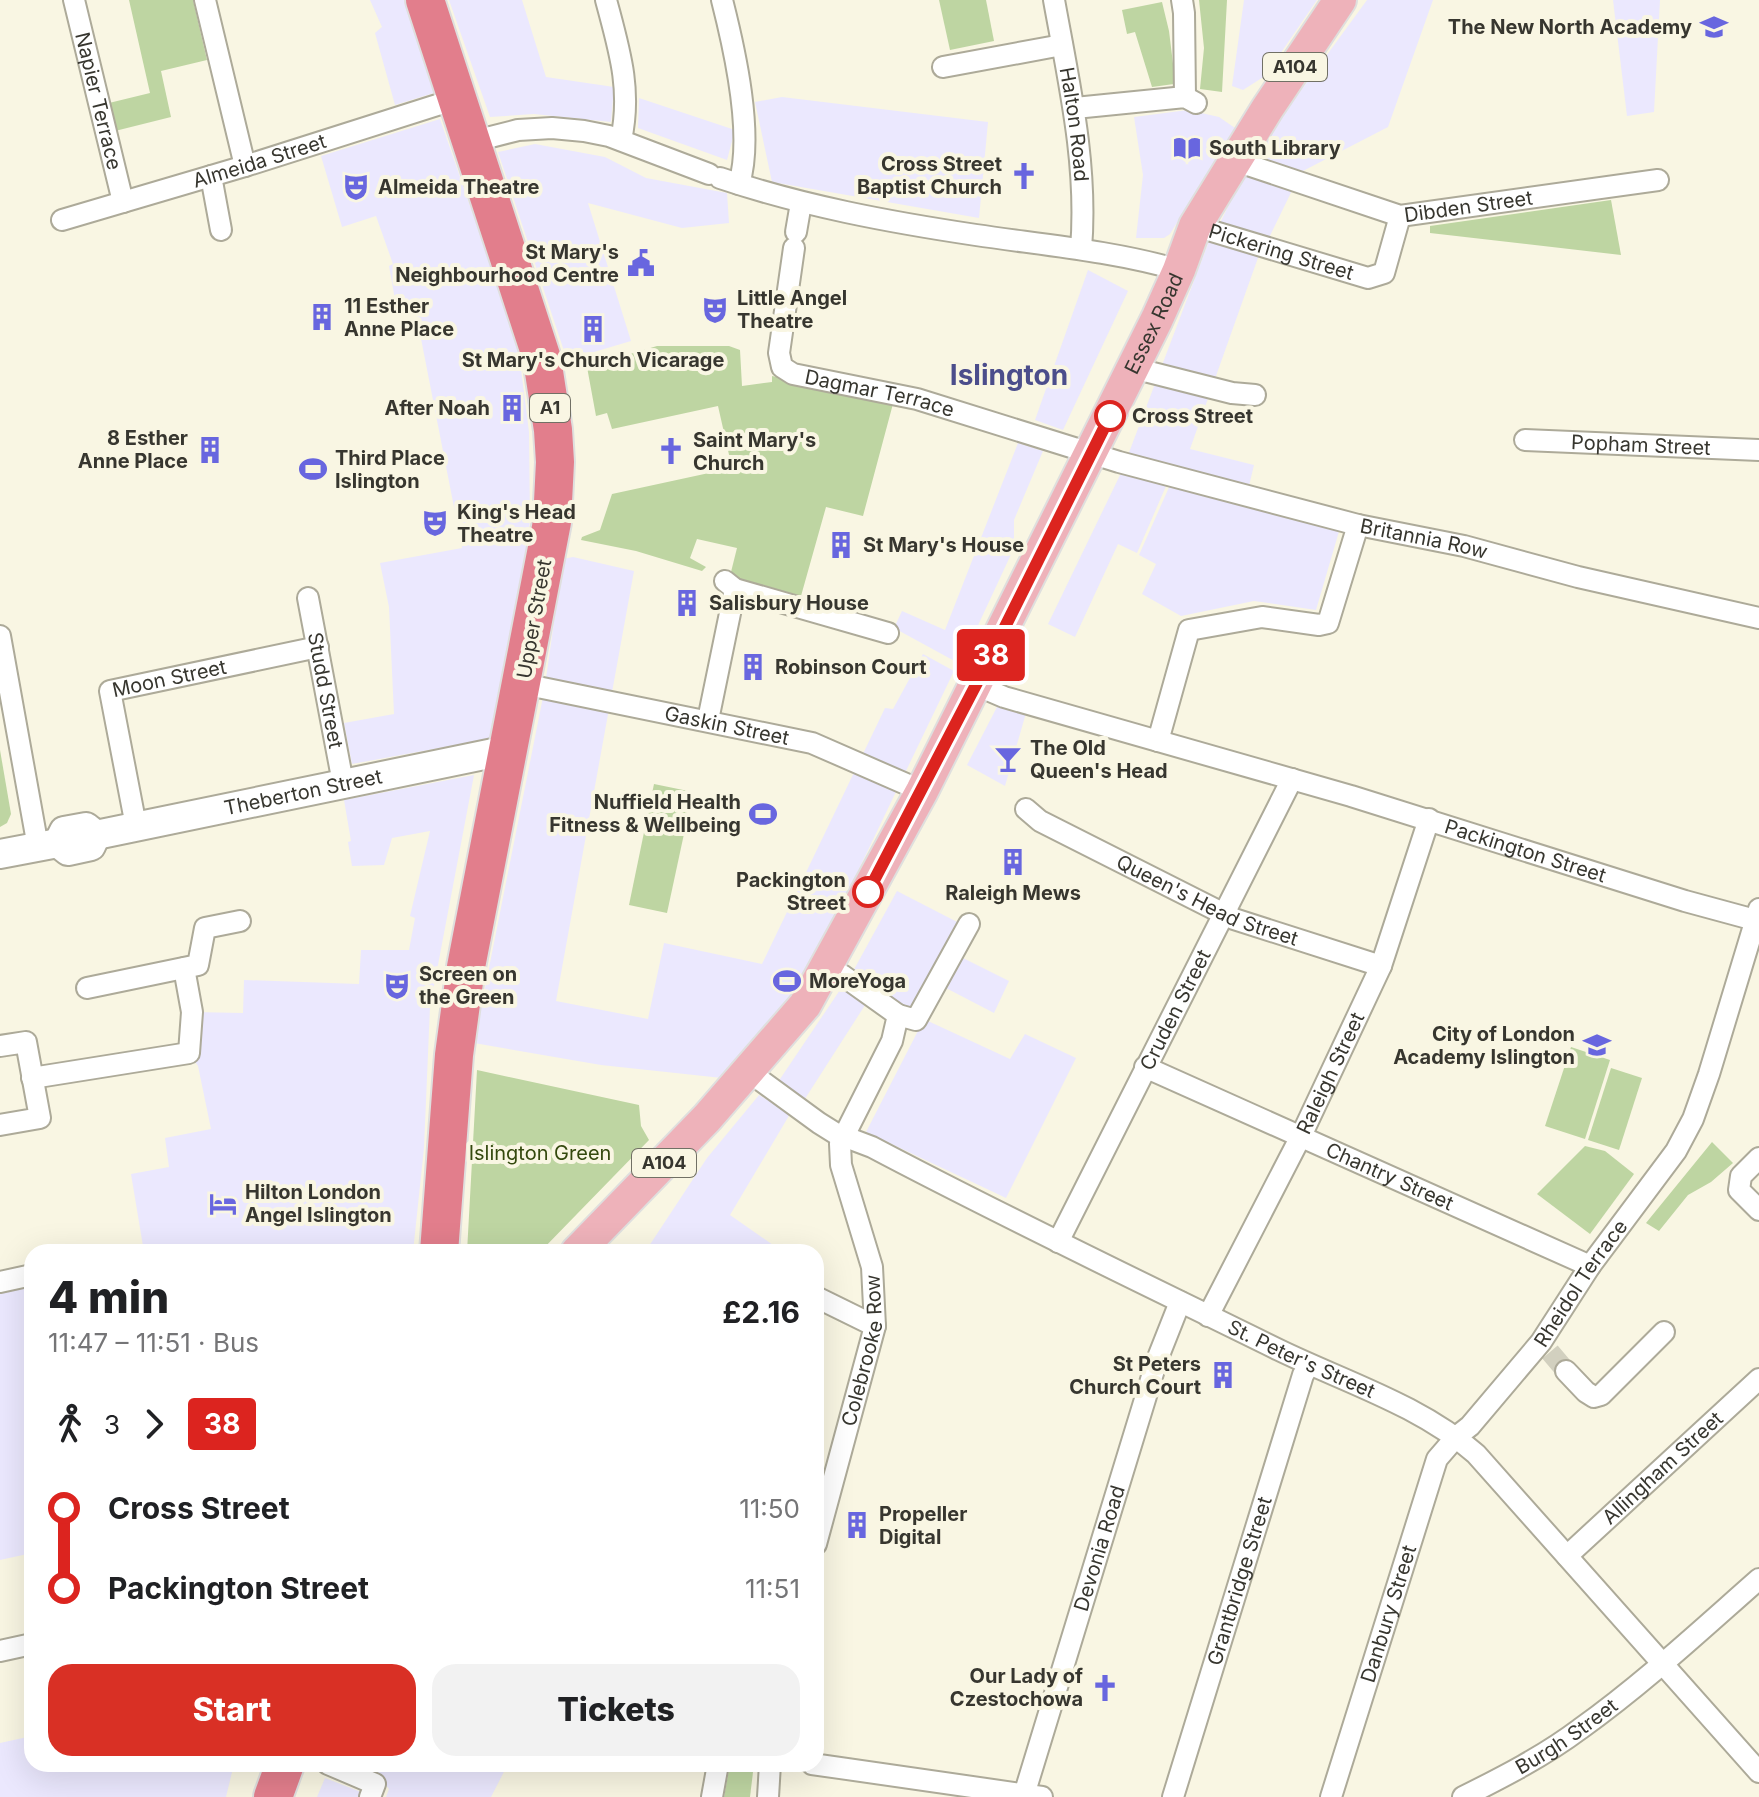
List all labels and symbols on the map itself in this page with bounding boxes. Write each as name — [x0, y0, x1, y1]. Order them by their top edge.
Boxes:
school or university icon: The New North Academy — [1699, 12, 1729, 42]
place label: The New North Academy — [1448, 15, 1692, 39]
street label: Napier Terrace — [70, 30, 127, 172]
road number: A104 — [1263, 53, 1327, 81]
street label: Halton Road — [1055, 65, 1094, 182]
street label: Almeida Street — [190, 129, 329, 193]
library icon: South Library — [1172, 133, 1202, 163]
place label: South Library — [1209, 136, 1341, 160]
place label: Cross Street Baptist Church — [857, 152, 1002, 199]
church icon: Cross Street Baptist Church — [1009, 161, 1039, 191]
theatre icon: Almeida Theatre — [341, 172, 371, 202]
place label: Almeida Theatre — [378, 175, 539, 199]
street label: Dibden Street — [1403, 186, 1535, 227]
street label: Pickering Street — [1206, 219, 1357, 285]
place label: St Mary's Neighbourhood Centre — [395, 240, 619, 287]
public building icon: St Mary's Neighbourhood Centre — [626, 248, 656, 278]
street label: Essex Road — [1120, 269, 1188, 378]
place label: Little Angel Theatre — [737, 286, 847, 333]
place label: 11 Esther Anne Place — [344, 294, 454, 341]
theatre icon: Little Angel Theatre — [700, 295, 730, 325]
building icon: 11 Esther Anne Place — [307, 302, 337, 332]
building icon: St Mary's Church Vicarage — [578, 314, 608, 344]
place label: St Mary's Church Vicarage — [462, 348, 724, 372]
district label: Islington — [950, 358, 1068, 392]
street label: Dagmar Terrace — [803, 365, 957, 422]
building icon: After Noah — [497, 393, 527, 423]
road number: A1 — [530, 394, 570, 422]
place label: After Noah — [384, 396, 490, 420]
marker: Cross Street — [1095, 401, 1125, 431]
place label: Cross Street — [1132, 404, 1253, 428]
place label: 8 Esther Anne Place — [78, 426, 188, 473]
place label: Saint Mary's Church — [693, 428, 816, 475]
street label: Popham Street — [1571, 430, 1712, 460]
building icon: 8 Esther Anne Place — [195, 435, 225, 465]
church icon: Saint Mary's Church — [656, 436, 686, 466]
place label: Third Place Islington — [335, 446, 445, 493]
sports icon: Third Place Islington — [298, 454, 328, 484]
place label: King's Head Theatre — [457, 500, 576, 547]
theatre icon: King's Head Theatre — [420, 508, 450, 538]
street label: Britannia Row — [1358, 514, 1490, 564]
building icon: St Mary's House — [826, 530, 856, 560]
place label: St Mary's House — [863, 533, 1024, 557]
street label: Upper Street — [512, 557, 556, 680]
building icon: Salisbury House — [672, 588, 702, 618]
place label: Salisbury House — [709, 591, 869, 615]
line badge: 38 — [955, 629, 1027, 681]
street label: Studd Street — [303, 630, 348, 751]
building icon: Robinson Court — [738, 652, 768, 682]
street label: Moon Street — [110, 655, 229, 702]
place label: Robinson Court — [775, 655, 927, 679]
street label: Gaskin Street — [662, 701, 792, 750]
place label: The Old Queen's Head — [1030, 736, 1168, 783]
bar icon: The Old Queen's Head — [993, 744, 1023, 774]
street label: Theberton Street — [222, 764, 385, 820]
place label: Nuffield Health Fitness & Wellbeing — [549, 790, 741, 837]
sports icon: Nuffield Health Fitness & Wellbeing — [748, 799, 778, 829]
street label: Packington Street — [1442, 814, 1609, 888]
building icon: Raleigh Mews — [998, 847, 1028, 877]
street label: Queen's Head Street — [1112, 850, 1302, 951]
place label: Packington Street — [736, 868, 846, 915]
marker: Packington Street — [853, 877, 883, 907]
place label: Raleigh Mews — [945, 881, 1081, 905]
street label: Cruden Street — [1135, 945, 1216, 1074]
place label: Screen on the Green — [419, 962, 517, 1009]
sports icon: MoreYoga — [772, 966, 802, 996]
place label: MoreYoga — [809, 969, 906, 993]
theatre icon: Screen on the Green — [382, 971, 412, 1001]
street label: Raleigh Street — [1292, 1008, 1370, 1138]
place label: City of London Academy Islington — [1393, 1022, 1575, 1069]
school or university icon: City of London Academy Islington — [1582, 1030, 1612, 1060]
street label: Chantry Street — [1322, 1137, 1458, 1216]
park label: Islington Green — [469, 1141, 611, 1165]
road number: A104 — [632, 1149, 696, 1177]
place label: Hilton London Angel Islington — [245, 1180, 392, 1227]
hotel icon: Hilton London Angel Islington — [208, 1189, 238, 1219]
street label: Rheidol Terrace — [1529, 1215, 1632, 1351]
street label: Colebrooke Row — [836, 1274, 888, 1429]
street label: St. Peter's Street — [1224, 1315, 1379, 1403]
place label: St Peters Church Court — [1069, 1352, 1201, 1399]
building icon: St Peters Church Court — [1208, 1360, 1238, 1390]
street label: Allingham Street — [1597, 1406, 1728, 1529]
street label: Devonia Road — [1069, 1482, 1130, 1614]
street label: Grantbridge Street — [1202, 1493, 1277, 1668]
place label: Propeller Digital — [879, 1502, 967, 1549]
building icon: Propeller Digital — [842, 1510, 872, 1540]
street label: Danbury Street — [1356, 1542, 1421, 1686]
place label: Our Lady of Czestochowa — [950, 1664, 1083, 1711]
church icon: Our Lady of Czestochowa — [1090, 1673, 1120, 1703]
street label: Burgh Street — [1511, 1693, 1623, 1779]

